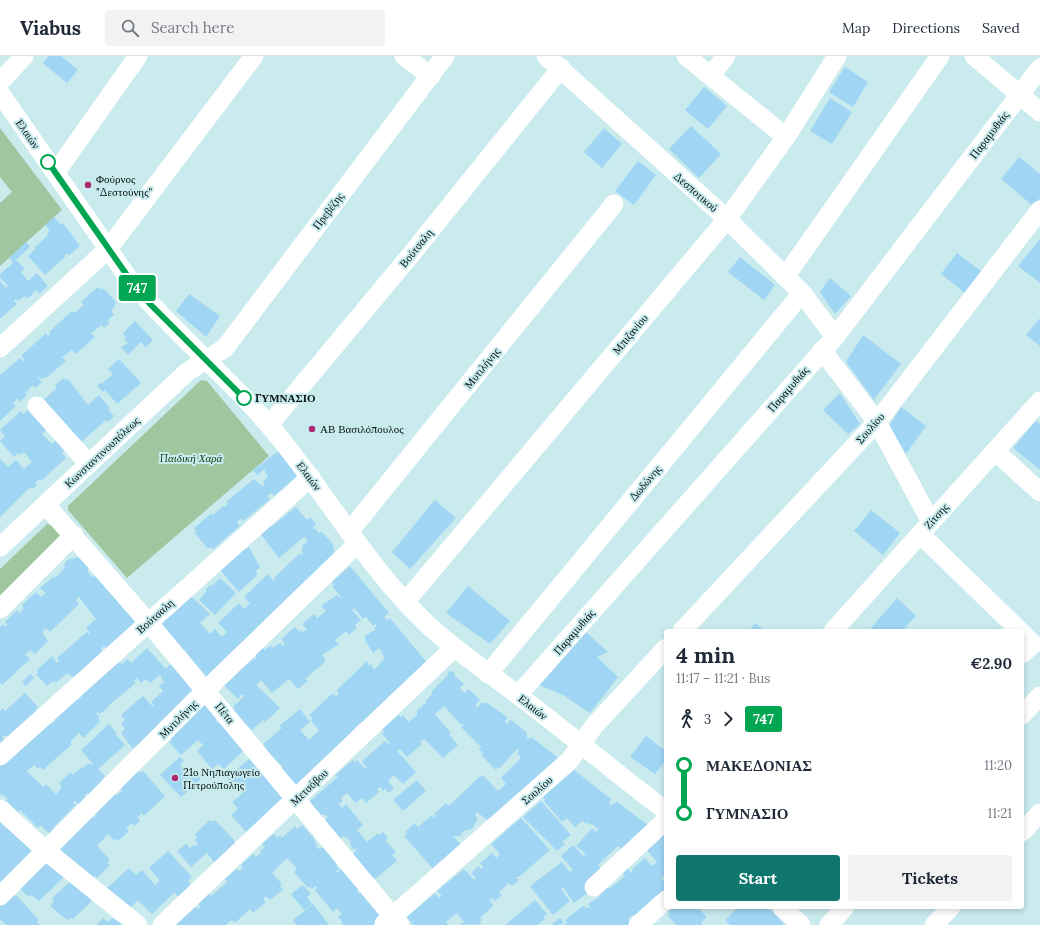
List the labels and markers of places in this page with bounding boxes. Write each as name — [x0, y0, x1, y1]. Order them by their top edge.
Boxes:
unlabelled marker — [40, 154, 56, 170]
place label: Φούρνος "Δεστούνης" — [96, 172, 152, 199]
marker: Φούρνος "Δεστούνης" — [83, 180, 93, 190]
marker: ΓΥΜΝΑΣΙΟ — [236, 390, 252, 406]
place label: ΓΥΜΝΑΣΙΟ — [255, 391, 316, 405]
place label: ΑΒ Βασιλόπουλος — [320, 422, 404, 436]
marker: ΑΒ Βασιλόπουλος — [307, 424, 317, 434]
place label: 21ο Νηπιαγωγείο Πετρούπολης — [183, 765, 260, 792]
marker: 21ο Νηπιαγωγείο Πετρούπολης — [170, 773, 180, 783]

